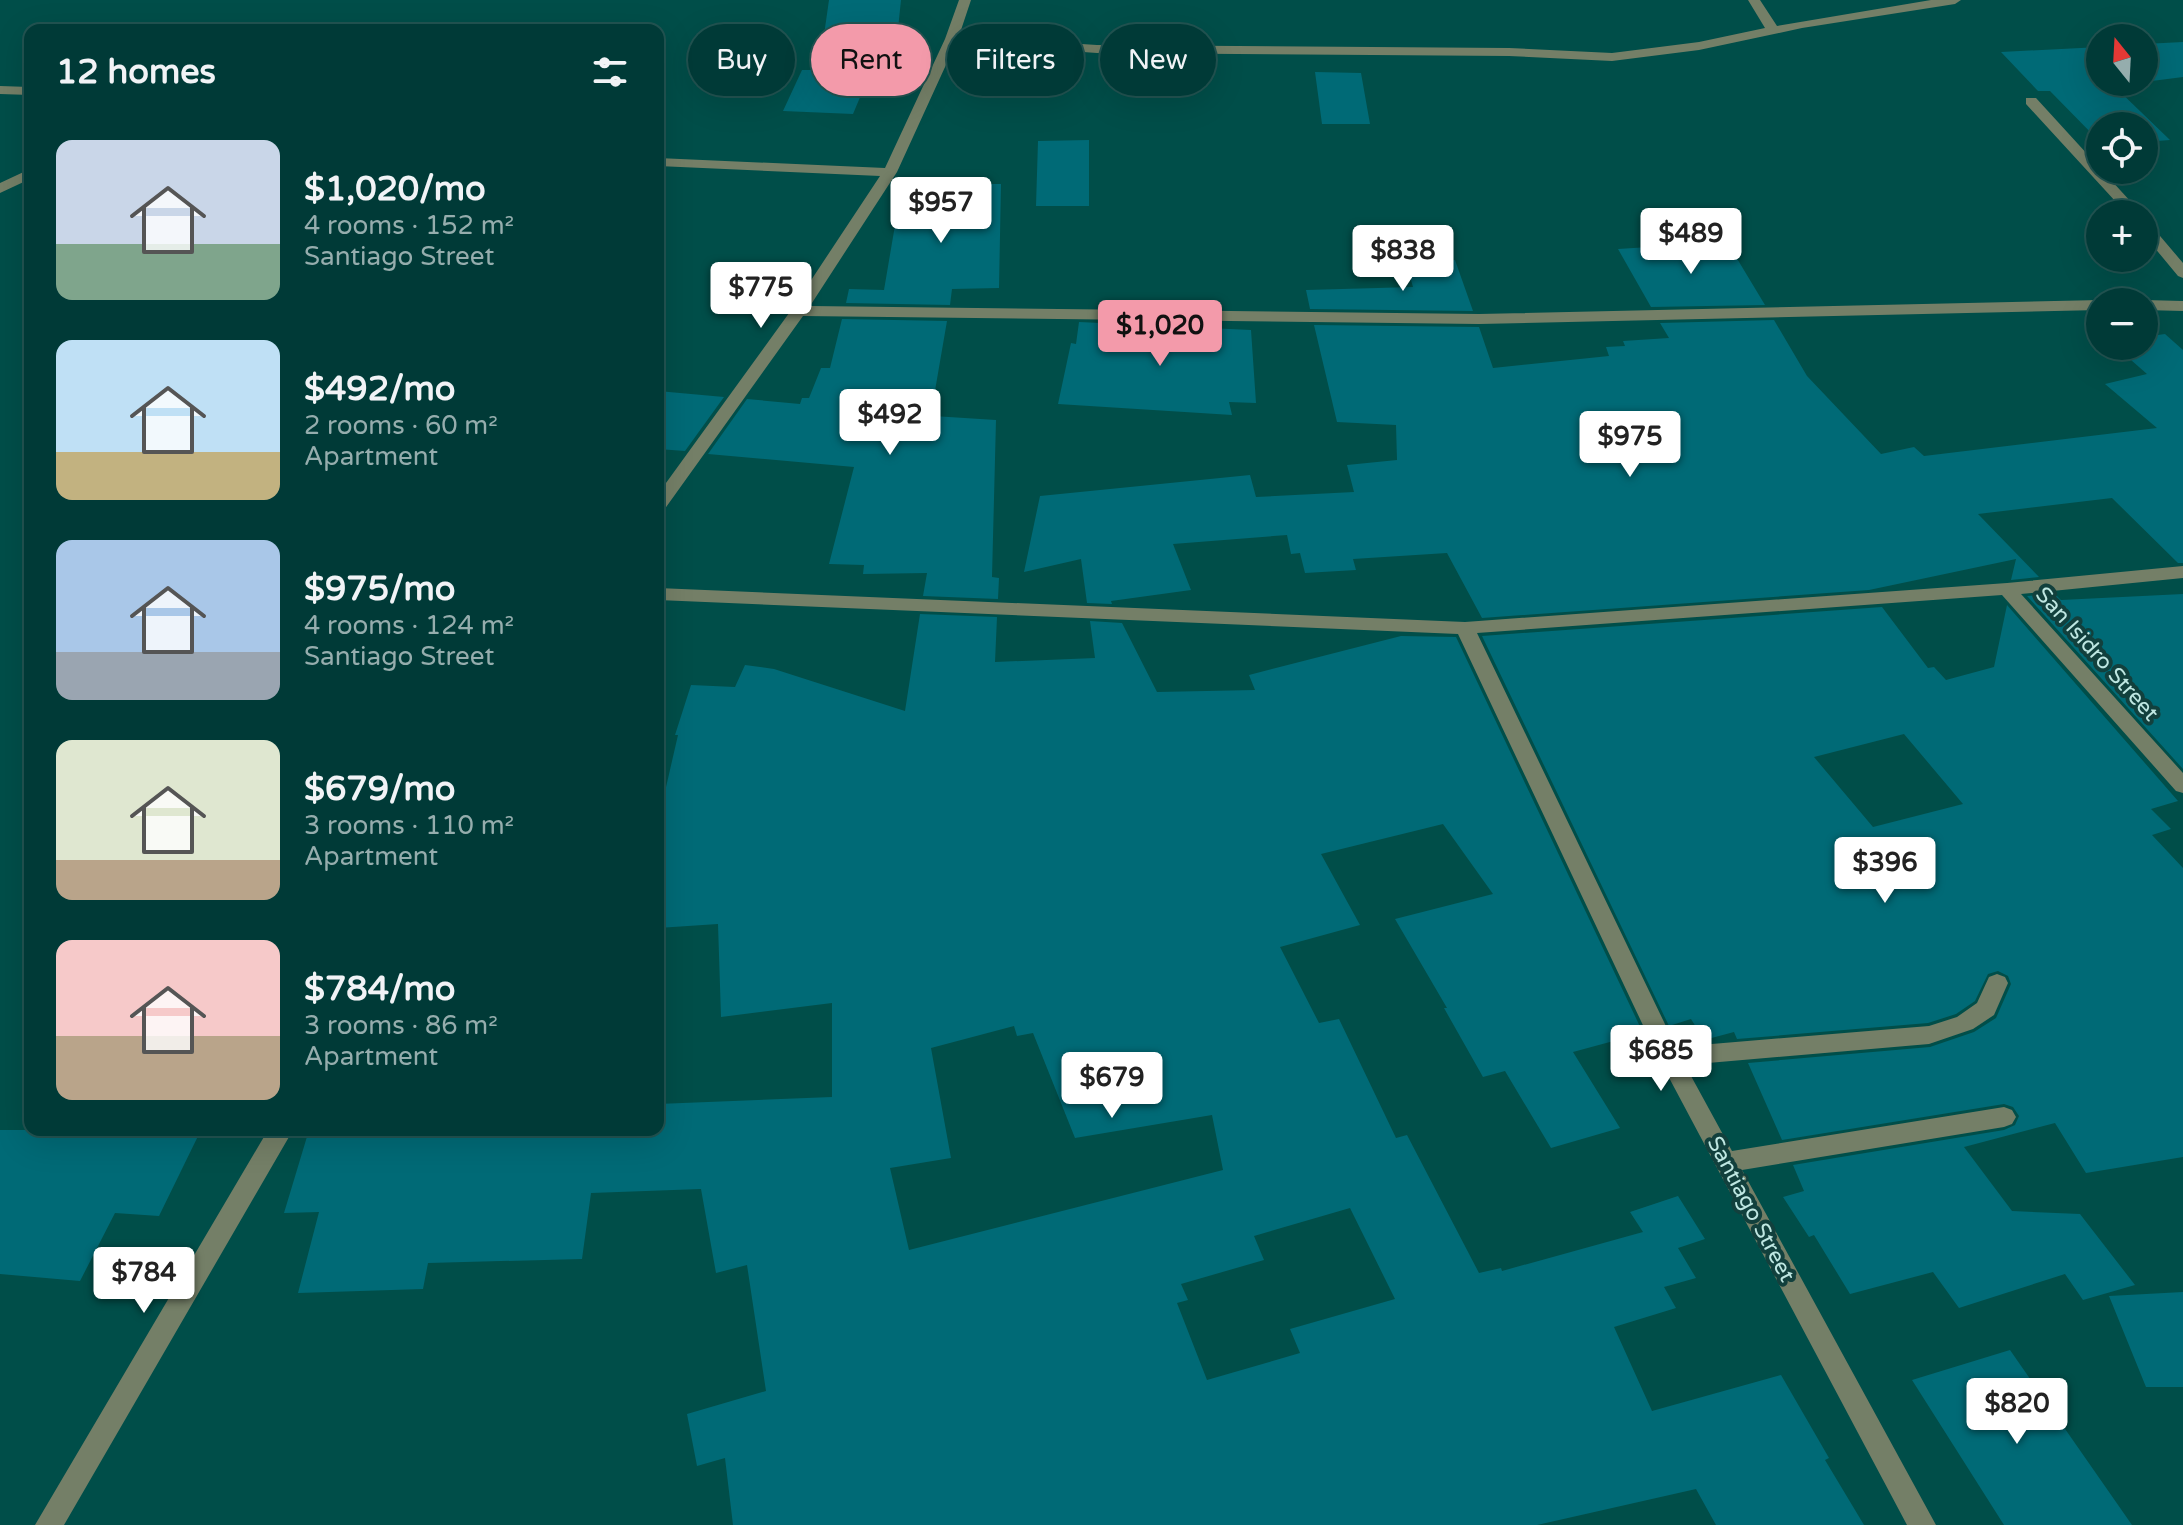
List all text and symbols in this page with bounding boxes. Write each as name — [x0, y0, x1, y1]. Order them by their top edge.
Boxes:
chip: Buy — [688, 24, 795, 96]
chip: Rent — [811, 24, 931, 96]
chip: Filters — [947, 24, 1084, 96]
chip: New — [1100, 24, 1216, 96]
north arrow — [2086, 24, 2158, 96]
map controls — [2086, 24, 2158, 360]
icon: filters — [588, 50, 632, 94]
text: 12 homes — [56, 52, 216, 93]
button: locate — [2086, 112, 2158, 184]
text: $1,020/mo — [304, 169, 486, 210]
icon: home — [120, 172, 216, 268]
pin: $957 — [894, 177, 988, 245]
text: $957 — [908, 187, 974, 218]
button: + — [2086, 200, 2158, 272]
pin: $489 — [1644, 208, 1738, 276]
text: 4 rooms · 152 m² — [304, 210, 514, 241]
text: $489 — [1658, 218, 1724, 249]
pin: $838 — [1356, 225, 1450, 293]
text: $838 — [1370, 235, 1436, 266]
text: Santiago Street — [304, 241, 494, 272]
pin: $775 — [714, 262, 808, 330]
text: $775 — [728, 272, 794, 303]
button: − — [2086, 288, 2158, 360]
pin: $1,020 — [1095, 300, 1225, 368]
text: $1,020 — [1116, 310, 1204, 341]
text: $492/mo — [304, 369, 455, 410]
icon: home — [120, 372, 216, 468]
pin: $492 — [843, 389, 937, 457]
text: $492 — [857, 399, 923, 430]
text: 2 rooms · 60 m² — [304, 410, 498, 441]
pin: $975 — [1583, 411, 1677, 479]
text: $975 — [1597, 421, 1663, 452]
text: Apartment — [304, 441, 438, 472]
text: $975/mo — [304, 569, 455, 610]
icon: home — [120, 572, 216, 668]
street label: San Isidro Street — [2030, 582, 2164, 726]
text: 4 rooms · 124 m² — [304, 610, 514, 641]
text: Santiago Street — [304, 641, 494, 672]
text: $679/mo — [304, 769, 455, 810]
icon: home — [120, 772, 216, 868]
text: 3 rooms · 110 m² — [304, 810, 514, 841]
pin: $396 — [1838, 837, 1932, 905]
text: Apartment — [304, 841, 438, 872]
text: $396 — [1852, 847, 1918, 878]
text: $784/mo — [304, 969, 455, 1010]
icon: home — [120, 972, 216, 1068]
text: 3 rooms · 86 m² — [304, 1010, 498, 1041]
pin: $685 — [1614, 1025, 1708, 1093]
text: $685 — [1628, 1035, 1694, 1066]
text: Apartment — [304, 1041, 438, 1072]
pin: $679 — [1065, 1052, 1159, 1120]
text: $679 — [1079, 1062, 1145, 1093]
street label: Santiago Street — [1702, 1132, 1800, 1286]
pin: $784 — [97, 1247, 191, 1315]
text: $784 — [111, 1257, 177, 1288]
pin: $820 — [1970, 1378, 2064, 1446]
text: $820 — [1984, 1388, 2050, 1419]

